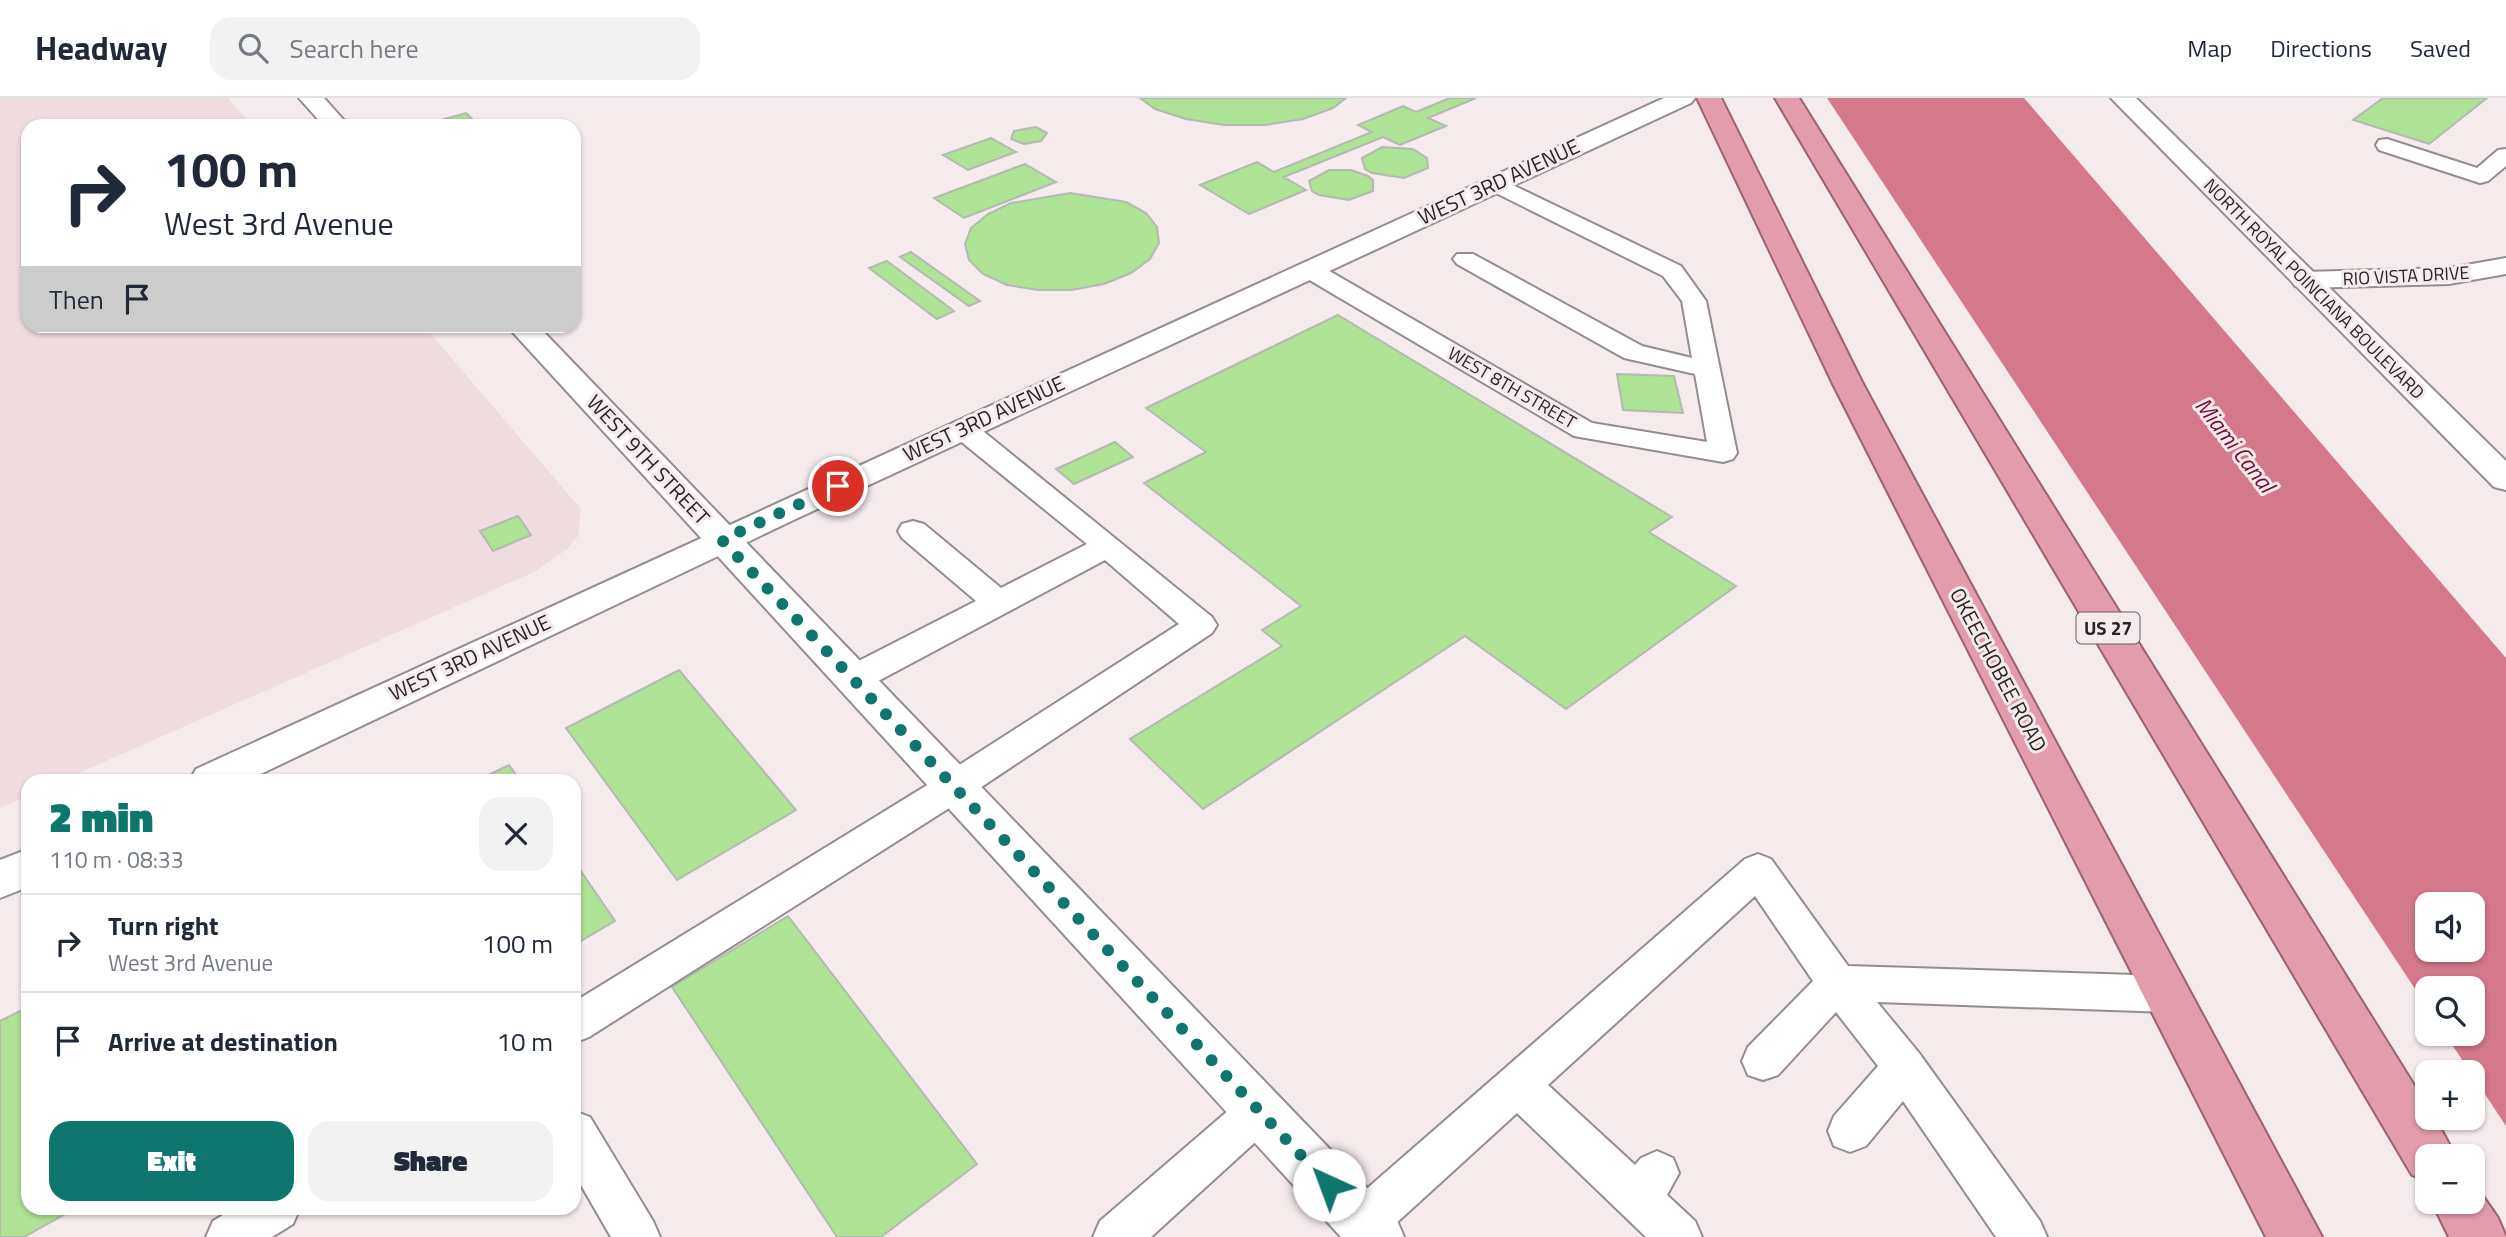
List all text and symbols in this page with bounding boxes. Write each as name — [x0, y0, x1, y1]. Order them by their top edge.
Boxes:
search box — [210, 17, 700, 80]
text: Headway — [35, 23, 168, 73]
icon: search — [234, 29, 272, 67]
text: Search here — [290, 29, 419, 68]
text: Map — [2187, 30, 2232, 66]
text: Directions — [2270, 30, 2372, 66]
text: Saved — [2410, 30, 2471, 66]
street label: WEST 3RD AVENUE — [1412, 130, 1585, 233]
text: 100 m — [164, 131, 298, 206]
icon: right — [49, 147, 140, 238]
street label: NORTH ROYAL POINCIANA BOULEVARD — [2198, 172, 2431, 405]
text: West 3rd Avenue — [164, 199, 394, 247]
street label: RIO VISTA DRIVE — [2342, 259, 2470, 292]
text: Then — [49, 280, 104, 319]
icon: arrive — [118, 280, 156, 318]
street label: WEST 8TH STREET — [1443, 340, 1582, 436]
street label: WEST 3RD AVENUE — [897, 367, 1070, 470]
street label: WEST 9TH STREET — [580, 387, 718, 532]
water label: Miami Canal — [2187, 390, 2286, 502]
pin — [808, 456, 868, 516]
icon: arrive — [819, 467, 857, 505]
street label: OKEECHOBEE ROAD — [1942, 582, 2056, 757]
street label: WEST 3RD AVENUE — [383, 606, 556, 709]
road number: US 27 — [2076, 612, 2140, 643]
text: 2 min — [49, 784, 153, 848]
button: close — [479, 797, 553, 871]
text: 110 m · 08:33 — [49, 842, 184, 877]
map controls — [2415, 892, 2485, 1214]
button: sound — [2415, 892, 2485, 962]
text: Turn right — [108, 906, 219, 945]
icon: right — [49, 924, 87, 962]
text: 100 m — [482, 924, 553, 963]
text: West 3rd Avenue — [108, 945, 273, 980]
button: search — [2415, 976, 2485, 1046]
icon: arrive — [49, 1022, 87, 1060]
text: Arrive at destination — [108, 1022, 338, 1061]
text: 10 m — [496, 1022, 553, 1061]
button: + — [2415, 1060, 2485, 1130]
button: Exit — [49, 1121, 294, 1201]
button: Share — [308, 1121, 553, 1201]
button: − — [2415, 1144, 2485, 1214]
position arrow — [1292, 1148, 1366, 1222]

